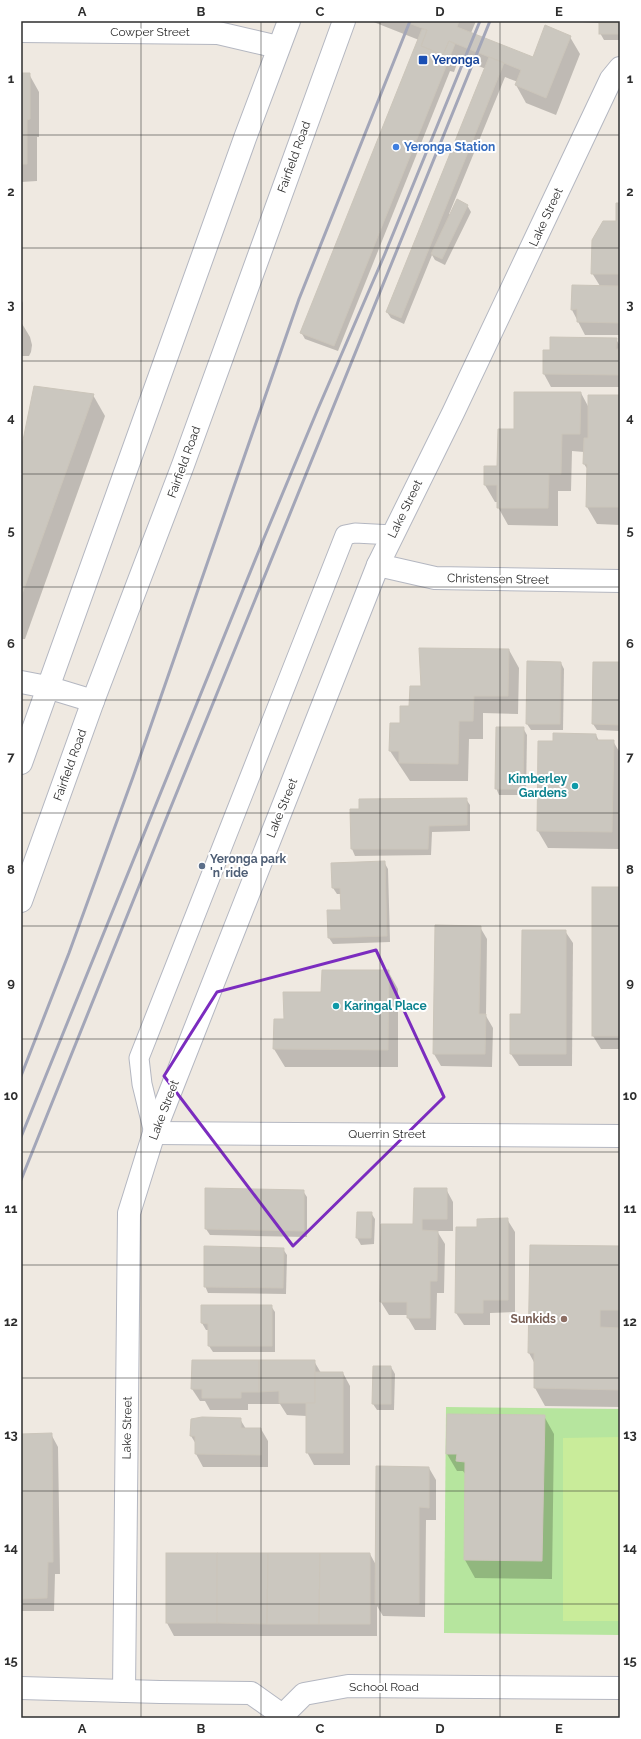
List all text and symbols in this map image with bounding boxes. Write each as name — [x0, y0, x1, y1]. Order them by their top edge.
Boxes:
text: A — [78, 4, 87, 19]
text: B — [197, 4, 206, 19]
text: C — [316, 4, 325, 19]
text: D — [435, 4, 445, 19]
text: E — [555, 4, 563, 19]
street label: Cowper Street — [110, 25, 190, 39]
place label: Yeronga — [432, 53, 480, 67]
marker: Yeronga — [417, 54, 429, 66]
text: 1 — [8, 71, 15, 86]
text: 1 — [627, 71, 634, 86]
street label: Fairfield Road — [275, 119, 313, 195]
place label: Yeronga Station — [404, 140, 495, 154]
marker: Yeronga Station — [391, 142, 401, 152]
text: 2 — [7, 184, 15, 199]
text: 2 — [626, 184, 634, 199]
street label: Lake Street — [526, 186, 566, 248]
text: 3 — [7, 297, 15, 312]
text: 3 — [626, 297, 634, 312]
text: 4 — [7, 410, 15, 425]
text: 4 — [626, 410, 634, 425]
street label: Fairfield Road — [165, 424, 203, 500]
street label: Lake Street — [385, 478, 425, 540]
text: 5 — [7, 523, 15, 538]
text: 5 — [626, 523, 634, 538]
street label: Christensen Street — [447, 571, 549, 587]
text: 6 — [7, 636, 15, 651]
text: 6 — [626, 636, 634, 651]
street label: Fairfield Road — [51, 727, 89, 803]
text: 7 — [7, 749, 15, 764]
text: 7 — [626, 749, 634, 764]
place label: Kimberley Gardens — [508, 772, 567, 800]
street label: Lake Street — [264, 776, 300, 840]
marker: Kimberley Gardens — [570, 781, 580, 791]
place label: Yeronga park 'n' ride — [210, 852, 287, 880]
marker: Yeronga park 'n' ride — [197, 861, 207, 871]
text: 8 — [7, 862, 15, 877]
text: 8 — [626, 862, 634, 877]
text: 9 — [7, 975, 15, 990]
text: 9 — [626, 975, 634, 990]
place label: Karingal Place — [344, 999, 427, 1013]
marker: Karingal Place — [331, 1001, 341, 1011]
street label: Lake Street — [146, 1078, 182, 1142]
text: 10 — [4, 1088, 18, 1103]
text: 10 — [623, 1088, 637, 1103]
street label: Querrin Street — [348, 1127, 426, 1141]
text: 11 — [5, 1201, 18, 1216]
text: 11 — [624, 1201, 637, 1216]
place label: Sunkids — [511, 1312, 556, 1326]
text: 12 — [4, 1314, 18, 1329]
marker: Sunkids — [559, 1314, 569, 1324]
text: 12 — [623, 1314, 637, 1329]
street label: Lake Street — [119, 1396, 135, 1460]
text: 13 — [4, 1427, 18, 1442]
text: 13 — [623, 1427, 637, 1442]
text: 14 — [4, 1540, 18, 1555]
text: 14 — [623, 1540, 637, 1555]
text: 15 — [4, 1653, 18, 1668]
text: 15 — [623, 1653, 637, 1668]
street label: School Road — [349, 1680, 419, 1694]
text: A — [78, 1721, 87, 1736]
text: B — [197, 1721, 206, 1736]
text: C — [316, 1721, 325, 1736]
text: D — [435, 1721, 445, 1736]
text: E — [555, 1721, 563, 1736]

